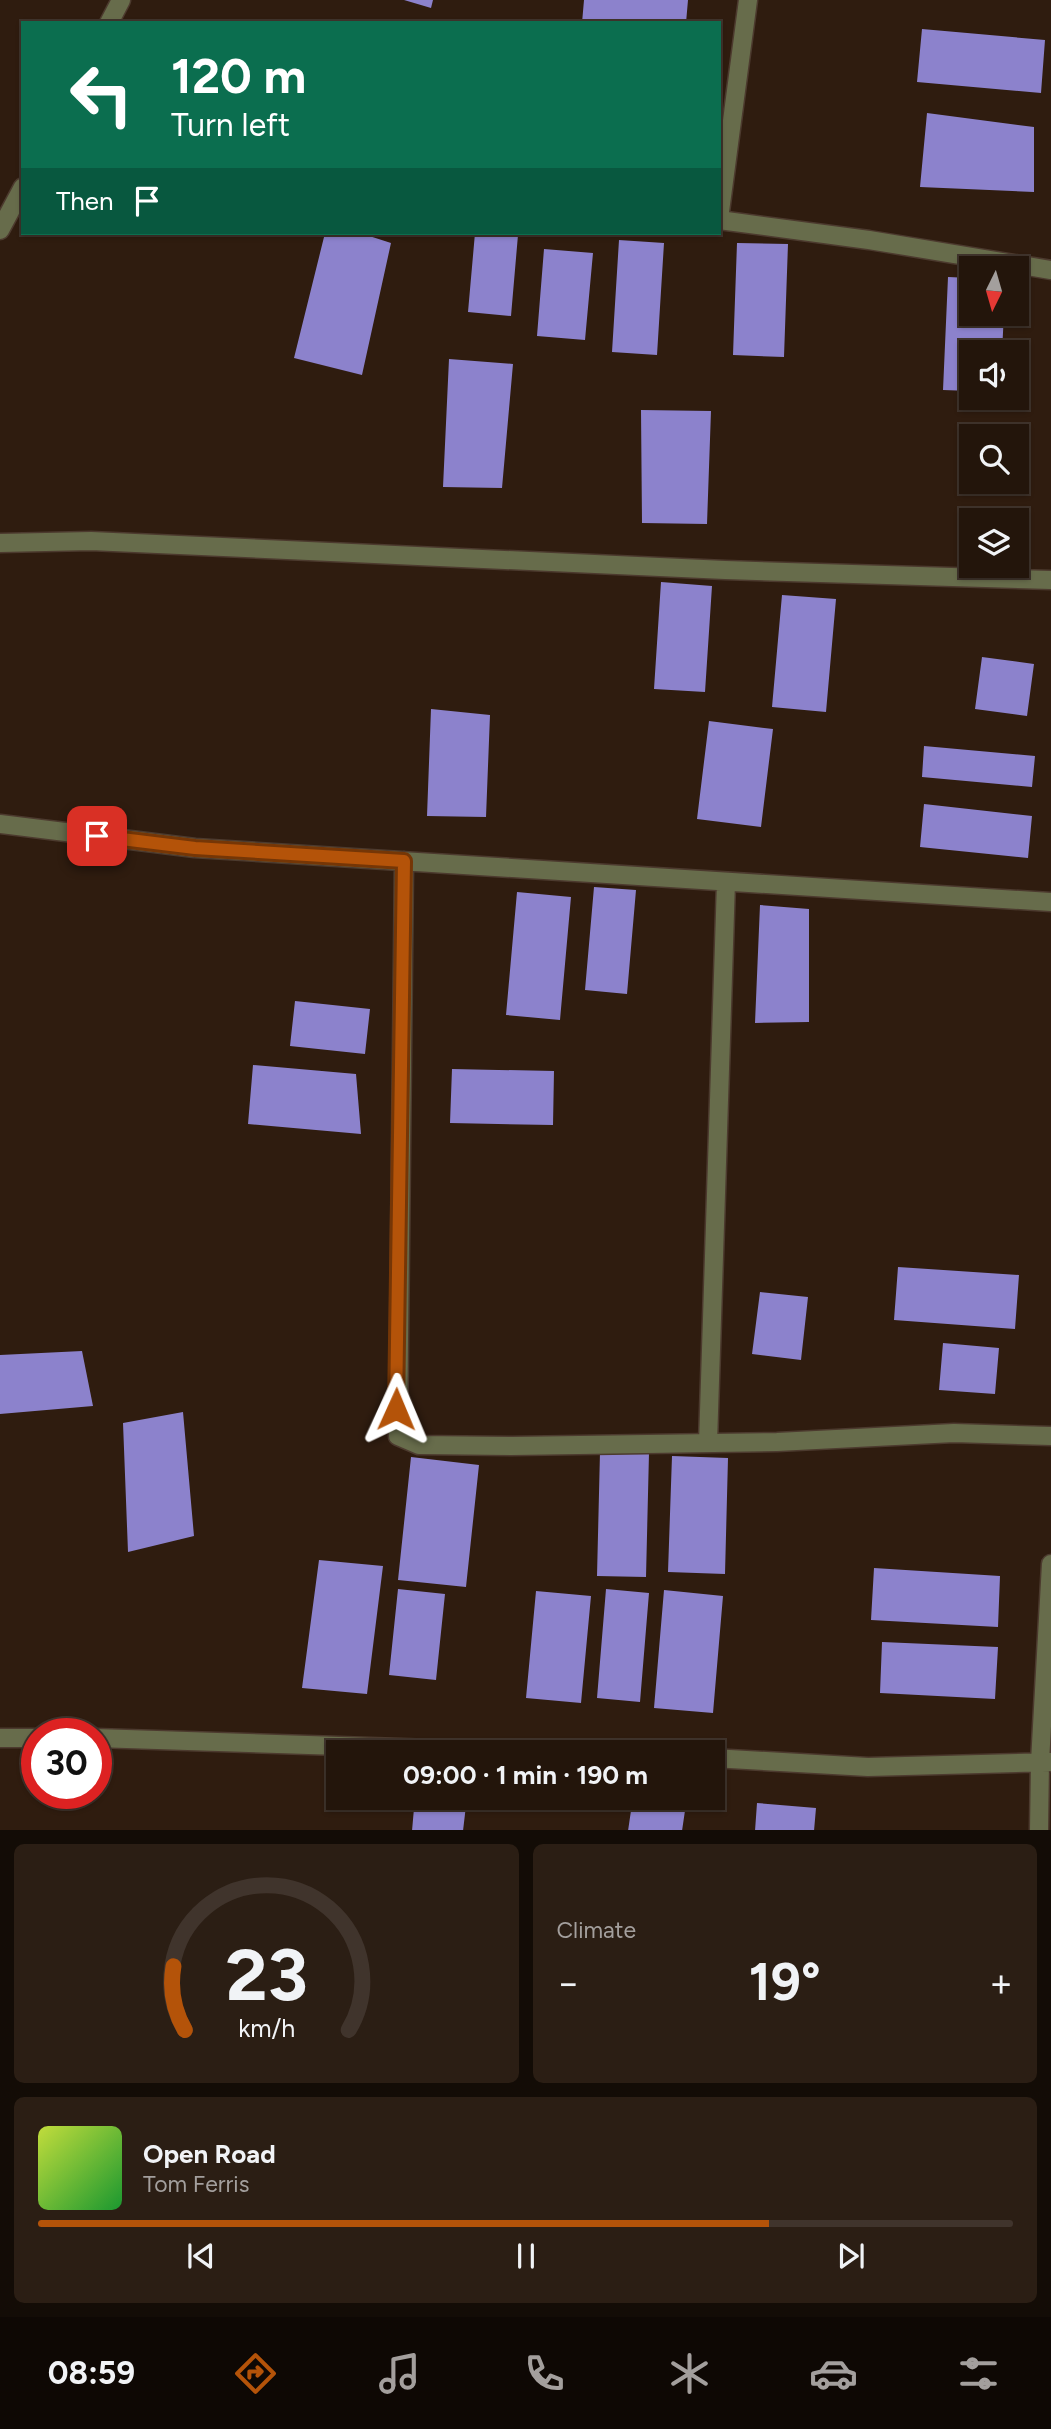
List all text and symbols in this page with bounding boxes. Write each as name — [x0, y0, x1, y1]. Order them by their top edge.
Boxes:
text: 120 m — [171, 46, 306, 105]
icon: left — [56, 49, 147, 140]
text: Turn left — [171, 106, 290, 144]
icon: arrive — [128, 182, 166, 220]
text: Then — [56, 185, 114, 217]
north arrow — [959, 256, 1029, 326]
map controls — [959, 256, 1029, 578]
button: sound — [959, 340, 1029, 410]
button: search — [959, 424, 1029, 494]
button: layers — [959, 508, 1029, 578]
pin — [67, 806, 127, 866]
icon: arrive — [78, 817, 116, 855]
position arrow — [359, 1372, 433, 1446]
speed limit sign: 30 — [21, 1718, 112, 1809]
text: 09:00 · 1 min · 190 m — [403, 1759, 648, 1791]
text: Climate — [557, 1916, 636, 1944]
text: 23 — [225, 1931, 308, 2018]
text: 19° — [749, 1951, 821, 2013]
text: − — [557, 1960, 580, 2006]
text: + — [989, 1960, 1013, 2006]
text: km/h — [238, 2012, 295, 2042]
text: Open Road — [143, 2138, 276, 2170]
text: Tom Ferris — [143, 2170, 249, 2198]
icon: previous — [182, 2237, 220, 2275]
icon: pause — [507, 2237, 545, 2275]
icon: next — [832, 2237, 870, 2275]
icon: directions — [231, 2349, 280, 2398]
icon: music — [375, 2349, 424, 2398]
icon: phone — [520, 2349, 569, 2398]
icon: climate — [665, 2349, 714, 2398]
icon: car — [809, 2349, 858, 2398]
icon: filters — [954, 2349, 1003, 2398]
text: 08:59 — [48, 2354, 135, 2392]

